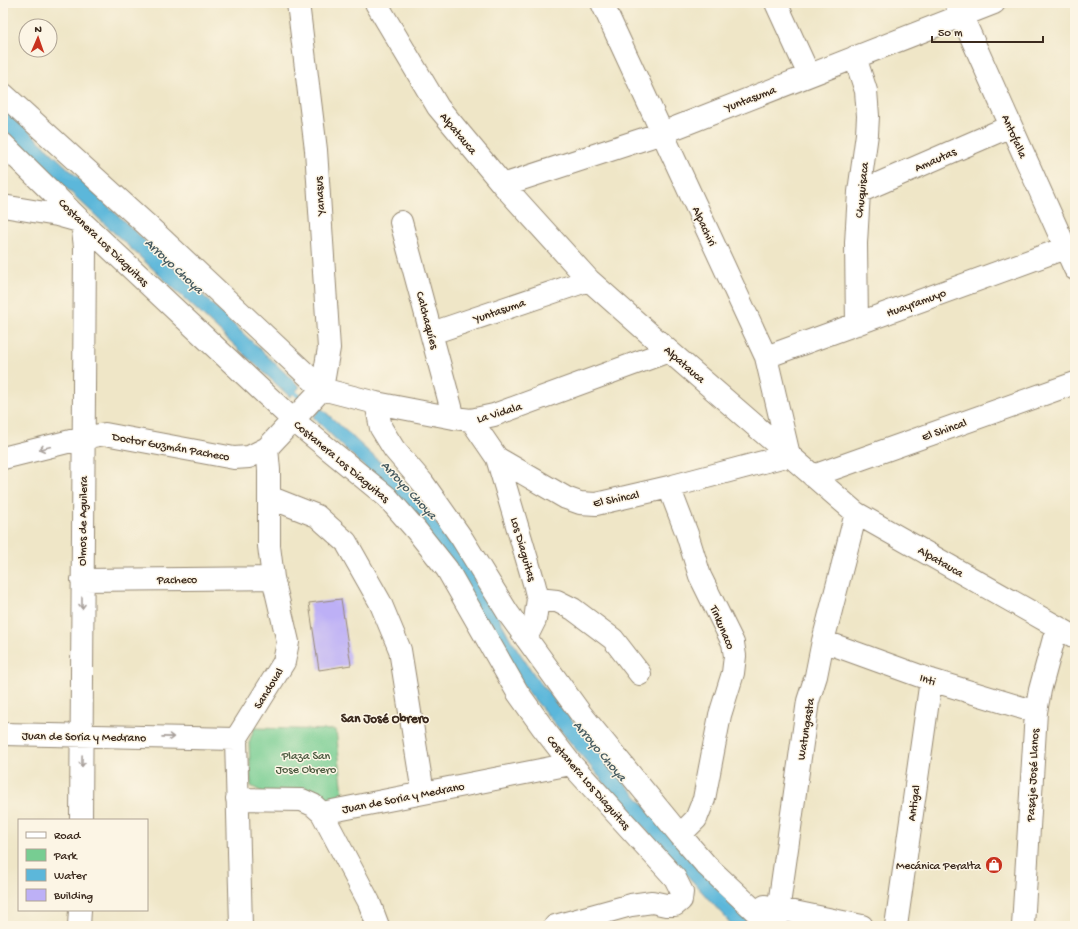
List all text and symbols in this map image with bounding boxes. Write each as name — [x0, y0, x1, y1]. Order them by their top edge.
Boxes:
north arrow — [18, 18, 58, 58]
scale bar — [932, 18, 1043, 44]
text: N — [34, 24, 42, 36]
text: 50 m — [938, 27, 963, 41]
street label: Yuntasuma — [722, 84, 779, 116]
street label: Alpatauca — [436, 111, 479, 158]
street label: Antofalla — [997, 113, 1029, 161]
street label: Amautas — [913, 145, 959, 176]
street label: Chuquisaca — [853, 161, 873, 219]
street label: Yanasus — [313, 175, 329, 217]
street label: Costanera Los Diaguitas — [54, 197, 151, 291]
street label: Alpachiri — [688, 205, 719, 249]
water label: Arroyo Choya — [141, 236, 206, 298]
street label: Huayramuyo — [885, 287, 948, 321]
street label: Calchaquíes — [412, 290, 441, 351]
street label: Yuntasuma — [471, 296, 528, 328]
street label: Alpatauca — [660, 344, 707, 387]
street label: La Vidala — [475, 400, 524, 427]
street label: El Shincal — [920, 417, 969, 445]
street label: Costanera Los Diaguitas — [290, 418, 392, 507]
street label: Doctor Guzmán Pacheco — [110, 431, 230, 465]
one-way arrow — [39, 444, 52, 452]
water label: Arroyo Choya — [377, 458, 440, 524]
street label: Olmos de Aguilera — [76, 476, 92, 566]
street label: El Shincal — [592, 489, 641, 511]
street label: Los Diaguitas — [506, 516, 538, 584]
street label: Alpatauca — [915, 544, 966, 582]
street label: Pacheco — [156, 574, 197, 588]
one-way arrow — [78, 596, 86, 609]
street label: Tinkunaco — [705, 603, 737, 652]
street label: Sandoval — [252, 666, 288, 712]
street label: Inti — [917, 672, 938, 690]
street label: Watungasta — [795, 697, 819, 761]
district label: San José Obrero — [341, 712, 429, 727]
water label: Arroyo Choya — [569, 718, 629, 785]
street label: Pasaje José Llanos — [1025, 728, 1043, 823]
street label: Juan de Soria y Medrano — [22, 730, 146, 746]
street label: Costanera Los Diaguitas — [543, 733, 633, 834]
one-way arrow — [161, 734, 174, 741]
park label: Plaza San Jose Obrero — [276, 750, 336, 778]
one-way arrow — [78, 754, 86, 767]
street label: Juan de Soria y Medrano — [341, 780, 466, 818]
street label: Antigal — [906, 784, 924, 822]
legend — [18, 819, 148, 911]
text: Road — [54, 830, 81, 844]
text: Park — [53, 850, 79, 864]
shop icon: Mecánica Peralta — [984, 855, 1004, 875]
place label: Mecánica Peralta — [896, 860, 981, 874]
text: Water — [54, 870, 88, 884]
text: Building — [53, 890, 93, 904]

